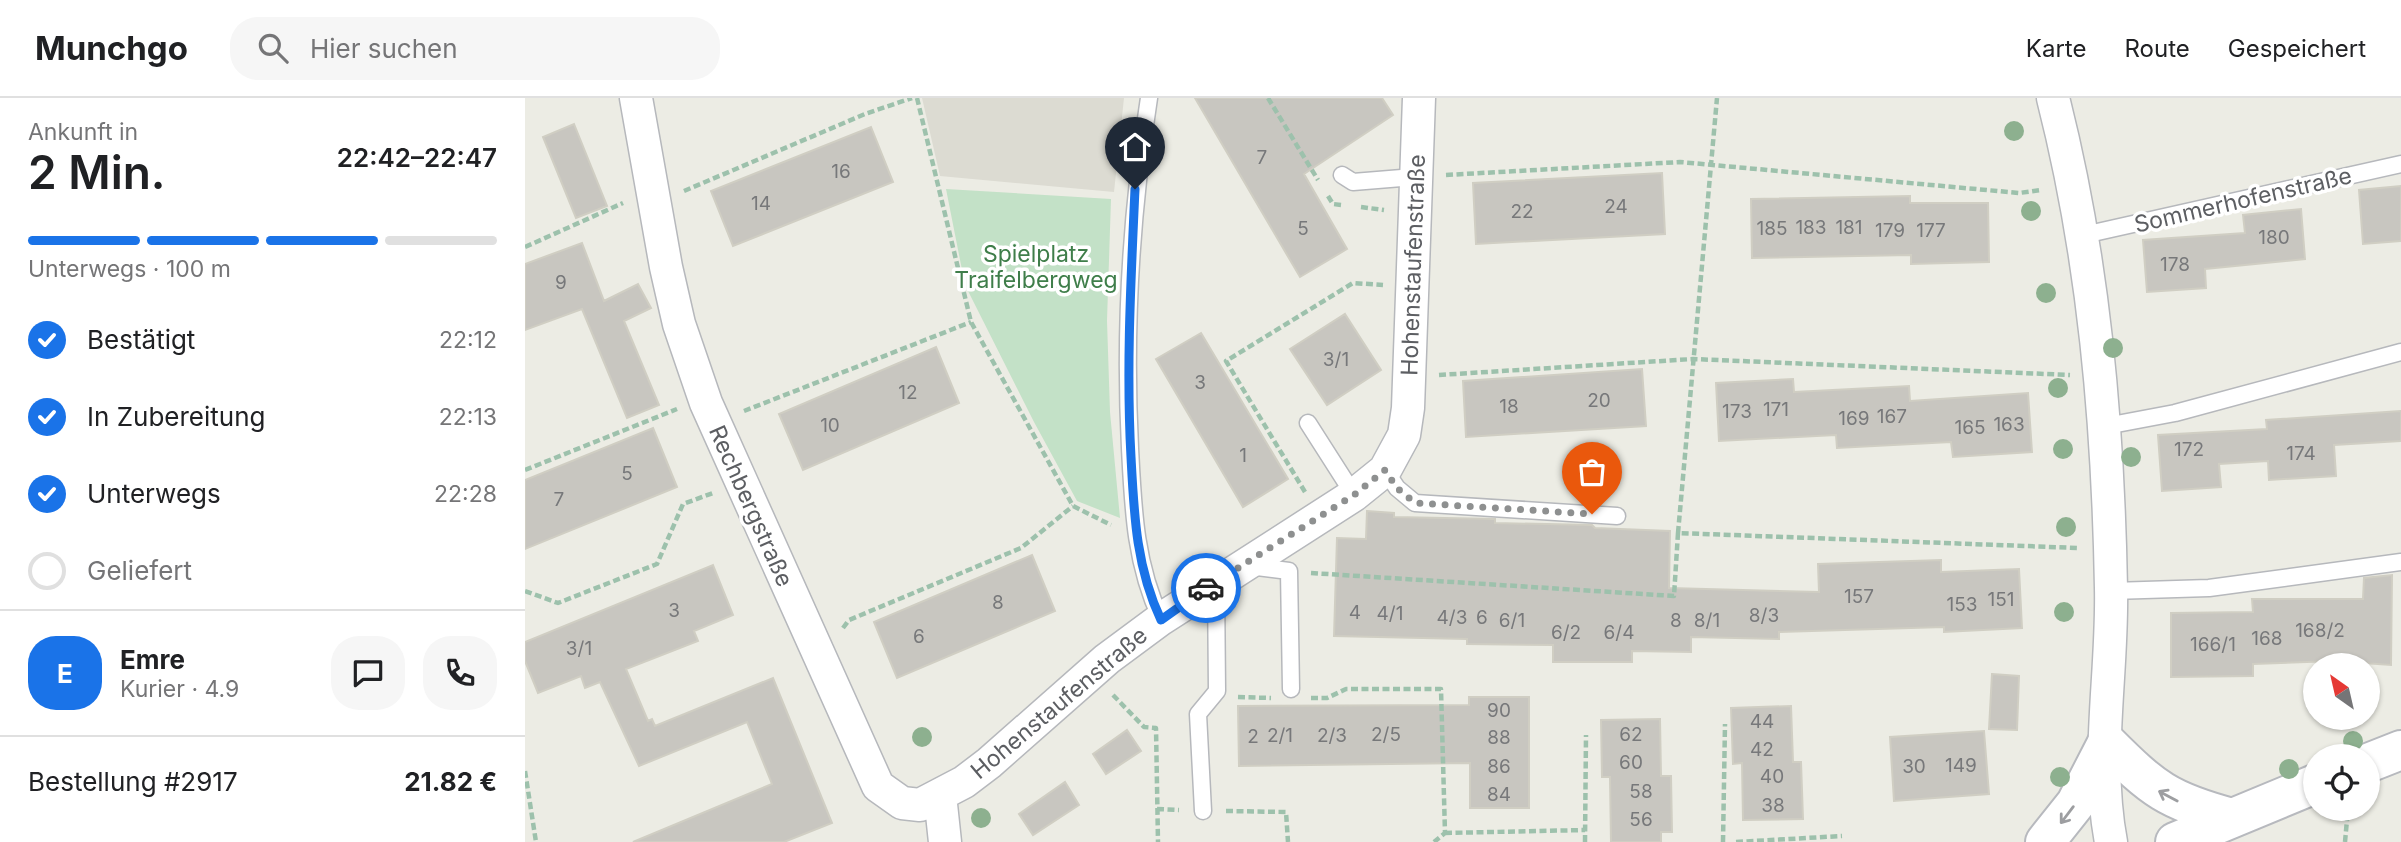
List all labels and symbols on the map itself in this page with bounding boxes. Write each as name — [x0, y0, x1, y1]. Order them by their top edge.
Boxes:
pin — [1105, 117, 1165, 189]
house number: 7 — [1257, 146, 1267, 169]
street label: Hohenstaufenstraße — [1395, 154, 1431, 376]
house number: 16 — [831, 160, 851, 183]
street label: Sommerhofenstraße — [2132, 161, 2354, 239]
house number: 14 — [751, 192, 771, 215]
house number: 24 — [1604, 195, 1628, 218]
house number: 22 — [1510, 200, 1534, 223]
house number: 183 — [1795, 216, 1827, 239]
house number: 181 — [1835, 216, 1863, 239]
house number: 5 — [1297, 217, 1309, 240]
house number: 185 — [1756, 217, 1788, 240]
house number: 179 — [1875, 219, 1905, 242]
house number: 177 — [1916, 219, 1946, 242]
house number: 180 — [2258, 226, 2290, 249]
park label: Spielplatz Traifelbergweg — [954, 240, 1118, 294]
house number: 178 — [2160, 253, 2190, 276]
house number: 9 — [555, 271, 567, 294]
house number: 3/1 — [1323, 348, 1349, 371]
house number: 3 — [1194, 371, 1206, 394]
house number: 12 — [898, 381, 918, 404]
house number: 20 — [1587, 389, 1611, 412]
house number: 18 — [1499, 395, 1519, 418]
house number: 171 — [1763, 398, 1789, 421]
house number: 173 — [1722, 400, 1752, 423]
house number: 167 — [1877, 405, 1907, 428]
house number: 169 — [1838, 407, 1870, 430]
house number: 163 — [1993, 413, 2025, 436]
house number: 10 — [820, 414, 840, 437]
house number: 165 — [1954, 416, 1986, 439]
street label: Rechbergstraße — [703, 421, 799, 591]
house number: 172 — [2174, 438, 2204, 461]
pin — [1562, 442, 1622, 514]
house number: 174 — [2286, 442, 2316, 465]
house number: 1 — [1239, 444, 1247, 467]
house number: 5 — [621, 462, 633, 485]
house number: 7 — [554, 488, 564, 511]
courier — [1171, 553, 1241, 623]
house number: 157 — [1844, 585, 1874, 608]
house number: 151 — [1987, 588, 2015, 611]
house number: 8 — [992, 591, 1004, 614]
house number: 153 — [1946, 593, 1978, 616]
house number: 3 — [668, 599, 680, 622]
house number: 4 — [1349, 601, 1361, 624]
house number: 4/1 — [1377, 602, 1403, 625]
house number: 8/3 — [1749, 604, 1779, 627]
house number: 4/3 — [1437, 606, 1467, 629]
house number: 6 — [1476, 606, 1488, 629]
house number: 6/1 — [1499, 609, 1525, 632]
house number: 8 — [1670, 609, 1682, 632]
house number: 8/1 — [1694, 609, 1720, 632]
house number: 168/2 — [2295, 619, 2345, 642]
street label: Hohenstaufenstraße — [965, 621, 1153, 785]
house number: 6/2 — [1551, 621, 1581, 644]
house number: 6/4 — [1604, 621, 1634, 644]
house number: 6 — [913, 625, 925, 648]
house number: 168 — [2251, 627, 2283, 650]
house number: 166/1 — [2190, 633, 2236, 656]
house number: 3/1 — [566, 637, 592, 660]
north arrow — [2303, 653, 2380, 730]
house number: 90 — [1487, 699, 1511, 722]
house number: 44 — [1750, 710, 1774, 733]
house number: 2/5 — [1371, 723, 1401, 746]
house number: 62 — [1619, 723, 1643, 746]
house number: 2/1 — [1267, 724, 1293, 747]
house number: 2/3 — [1317, 724, 1347, 747]
house number: 2 — [1247, 725, 1259, 748]
house number: 88 — [1487, 726, 1511, 749]
house number: 42 — [1750, 738, 1774, 761]
house number: 60 — [1619, 751, 1643, 774]
house number: 149 — [1945, 754, 1977, 777]
house number: 86 — [1487, 755, 1511, 778]
house number: 30 — [1902, 755, 1926, 778]
house number: 40 — [1760, 765, 1784, 788]
house number: 58 — [1629, 780, 1653, 803]
house number: 84 — [1487, 783, 1511, 806]
one-way arrow — [2158, 788, 2179, 802]
house number: 38 — [1761, 794, 1785, 817]
one-way arrow — [2059, 806, 2074, 824]
house number: 56 — [1629, 808, 1653, 831]

